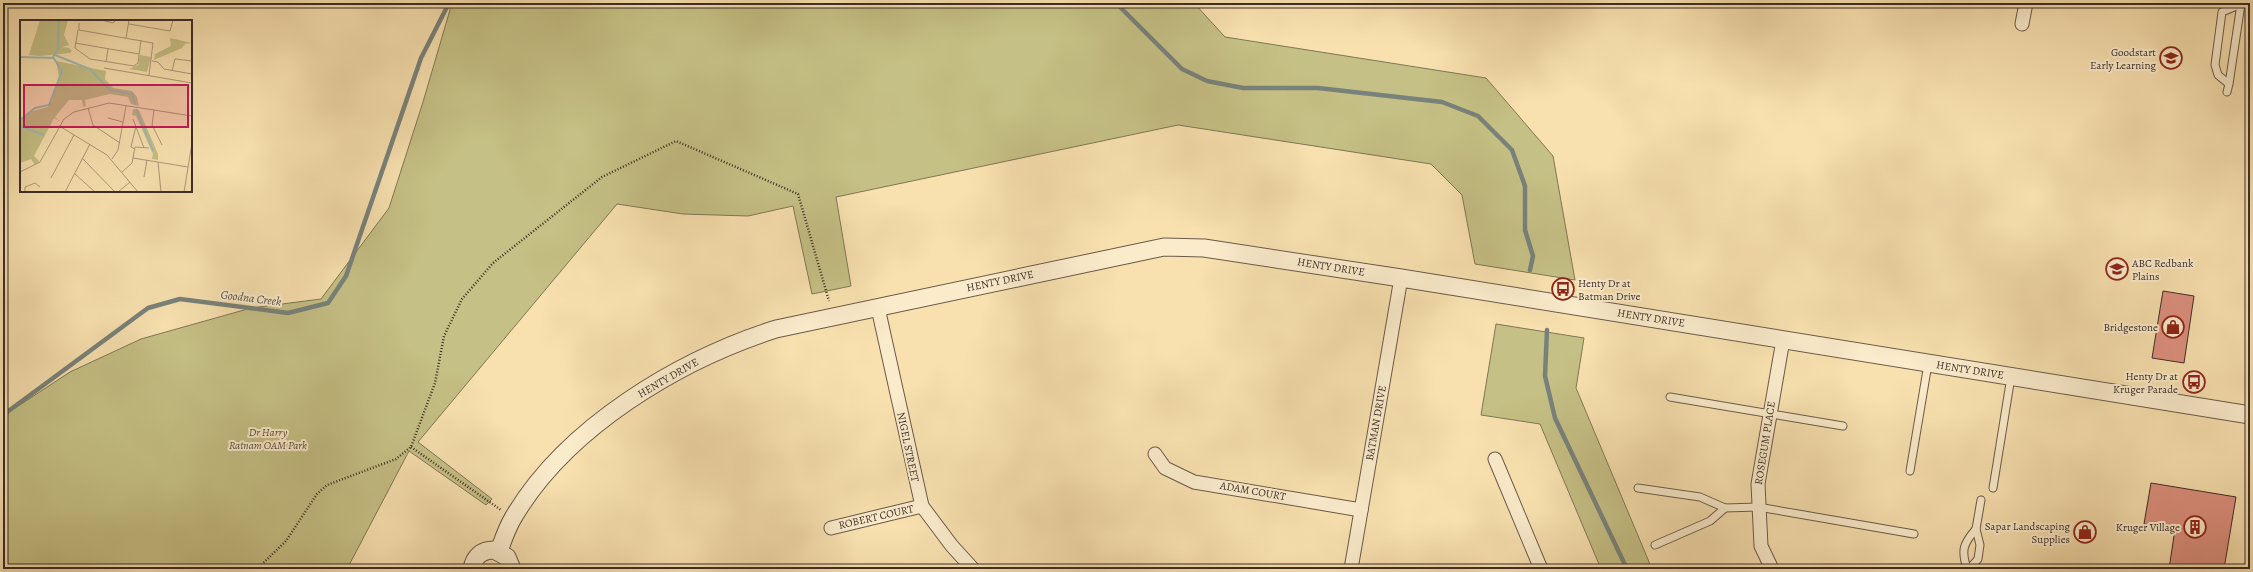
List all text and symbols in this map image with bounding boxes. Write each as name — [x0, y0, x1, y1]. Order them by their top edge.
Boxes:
inset map — [20, 20, 192, 192]
place label: Goodstart Early Learning — [2090, 45, 2156, 73]
school or university icon: Goodstart Early Learning — [2158, 45, 2184, 71]
street label: HENTY DRIVE — [1296, 254, 1366, 280]
school or university icon: ABC Redbank Plains — [2104, 256, 2130, 282]
place label: ABC Redbank Plains — [2131, 256, 2194, 284]
street label: HENTY DRIVE — [965, 267, 1035, 295]
bus stop icon: Henty Dr at Batman Drive — [1550, 276, 1576, 302]
place label: Henty Dr at Batman Drive — [1578, 276, 1641, 304]
water label: Goodna Creek — [220, 286, 283, 310]
street label: HENTY DRIVE — [1616, 305, 1686, 331]
shop icon: Bridgestone — [2160, 314, 2186, 340]
place label: Bridgestone — [2103, 320, 2158, 335]
street label: HENTY DRIVE — [635, 354, 701, 402]
street label: HENTY DRIVE — [1935, 357, 2005, 383]
place label: Henty Dr at Kruger Parade — [2113, 369, 2178, 397]
bus stop icon: Henty Dr at Kruger Parade — [2181, 369, 2207, 395]
street label: BATMAN DRIVE — [1362, 384, 1390, 462]
street label: ROSEGUM PLACE — [1751, 400, 1779, 486]
street label: NIGEL STREET — [893, 411, 923, 483]
park label: Dr Harry Ratnam OAM Park — [229, 425, 307, 453]
street label: ADAM COURT — [1218, 478, 1287, 504]
street label: ROBERT COURT — [837, 501, 915, 533]
building icon: Kruger Village — [2182, 514, 2208, 540]
place label: Sapar Landscaping Supplies — [1985, 519, 2070, 547]
shop icon: Sapar Landscaping Supplies — [2072, 519, 2098, 545]
place label: Kruger Village — [2116, 520, 2180, 535]

